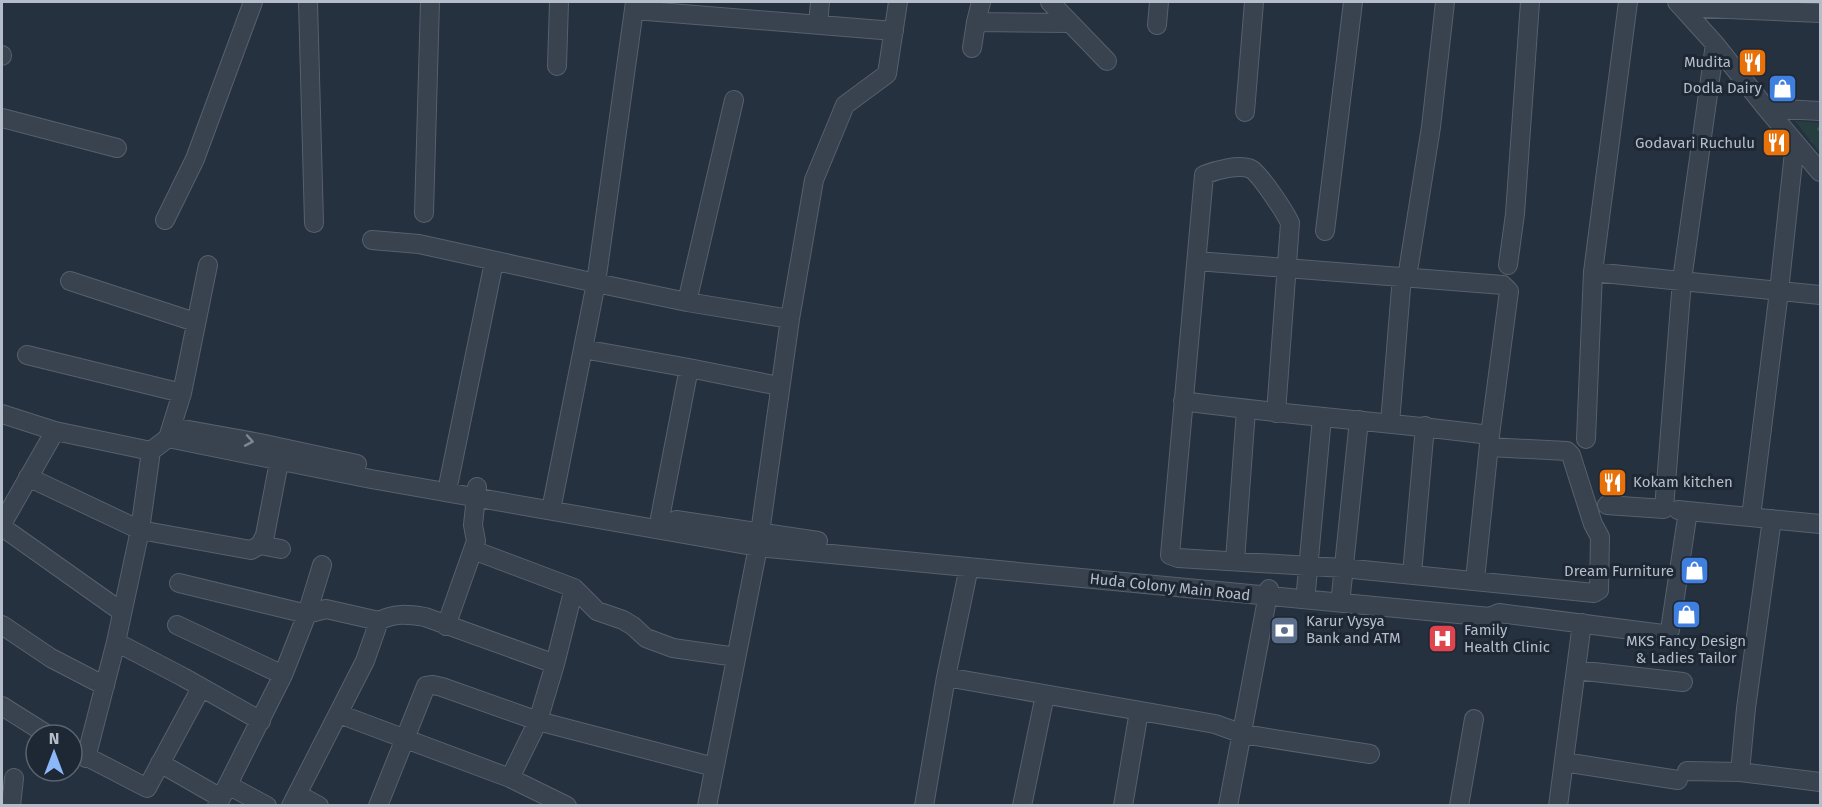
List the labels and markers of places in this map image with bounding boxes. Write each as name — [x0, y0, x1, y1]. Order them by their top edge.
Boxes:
restaurant icon: Mudita — [1736, 46, 1768, 78]
place label: Mudita — [1684, 53, 1731, 71]
shop icon: Dodla Dairy — [1767, 72, 1799, 104]
place label: Dodla Dairy — [1683, 79, 1763, 97]
restaurant icon: Godavari Ruchulu — [1760, 127, 1792, 159]
place label: Godavari Ruchulu — [1635, 134, 1755, 152]
restaurant icon: Kokam kitchen — [1596, 466, 1628, 498]
place label: Kokam kitchen — [1633, 473, 1733, 491]
shop icon: Dream Furniture — [1679, 555, 1711, 587]
place label: Dream Furniture — [1564, 562, 1674, 580]
shop icon: MKS Fancy Design & Ladies Tailor — [1670, 598, 1702, 630]
place label: Karur Vysya Bank and ATM — [1306, 612, 1401, 647]
bank icon: Karur Vysya Bank and ATM — [1269, 614, 1301, 646]
place label: Family Health Clinic — [1464, 621, 1550, 656]
hospital icon: Family Health Clinic — [1427, 623, 1459, 655]
place label: MKS Fancy Design & Ladies Tailor — [1626, 632, 1746, 667]

